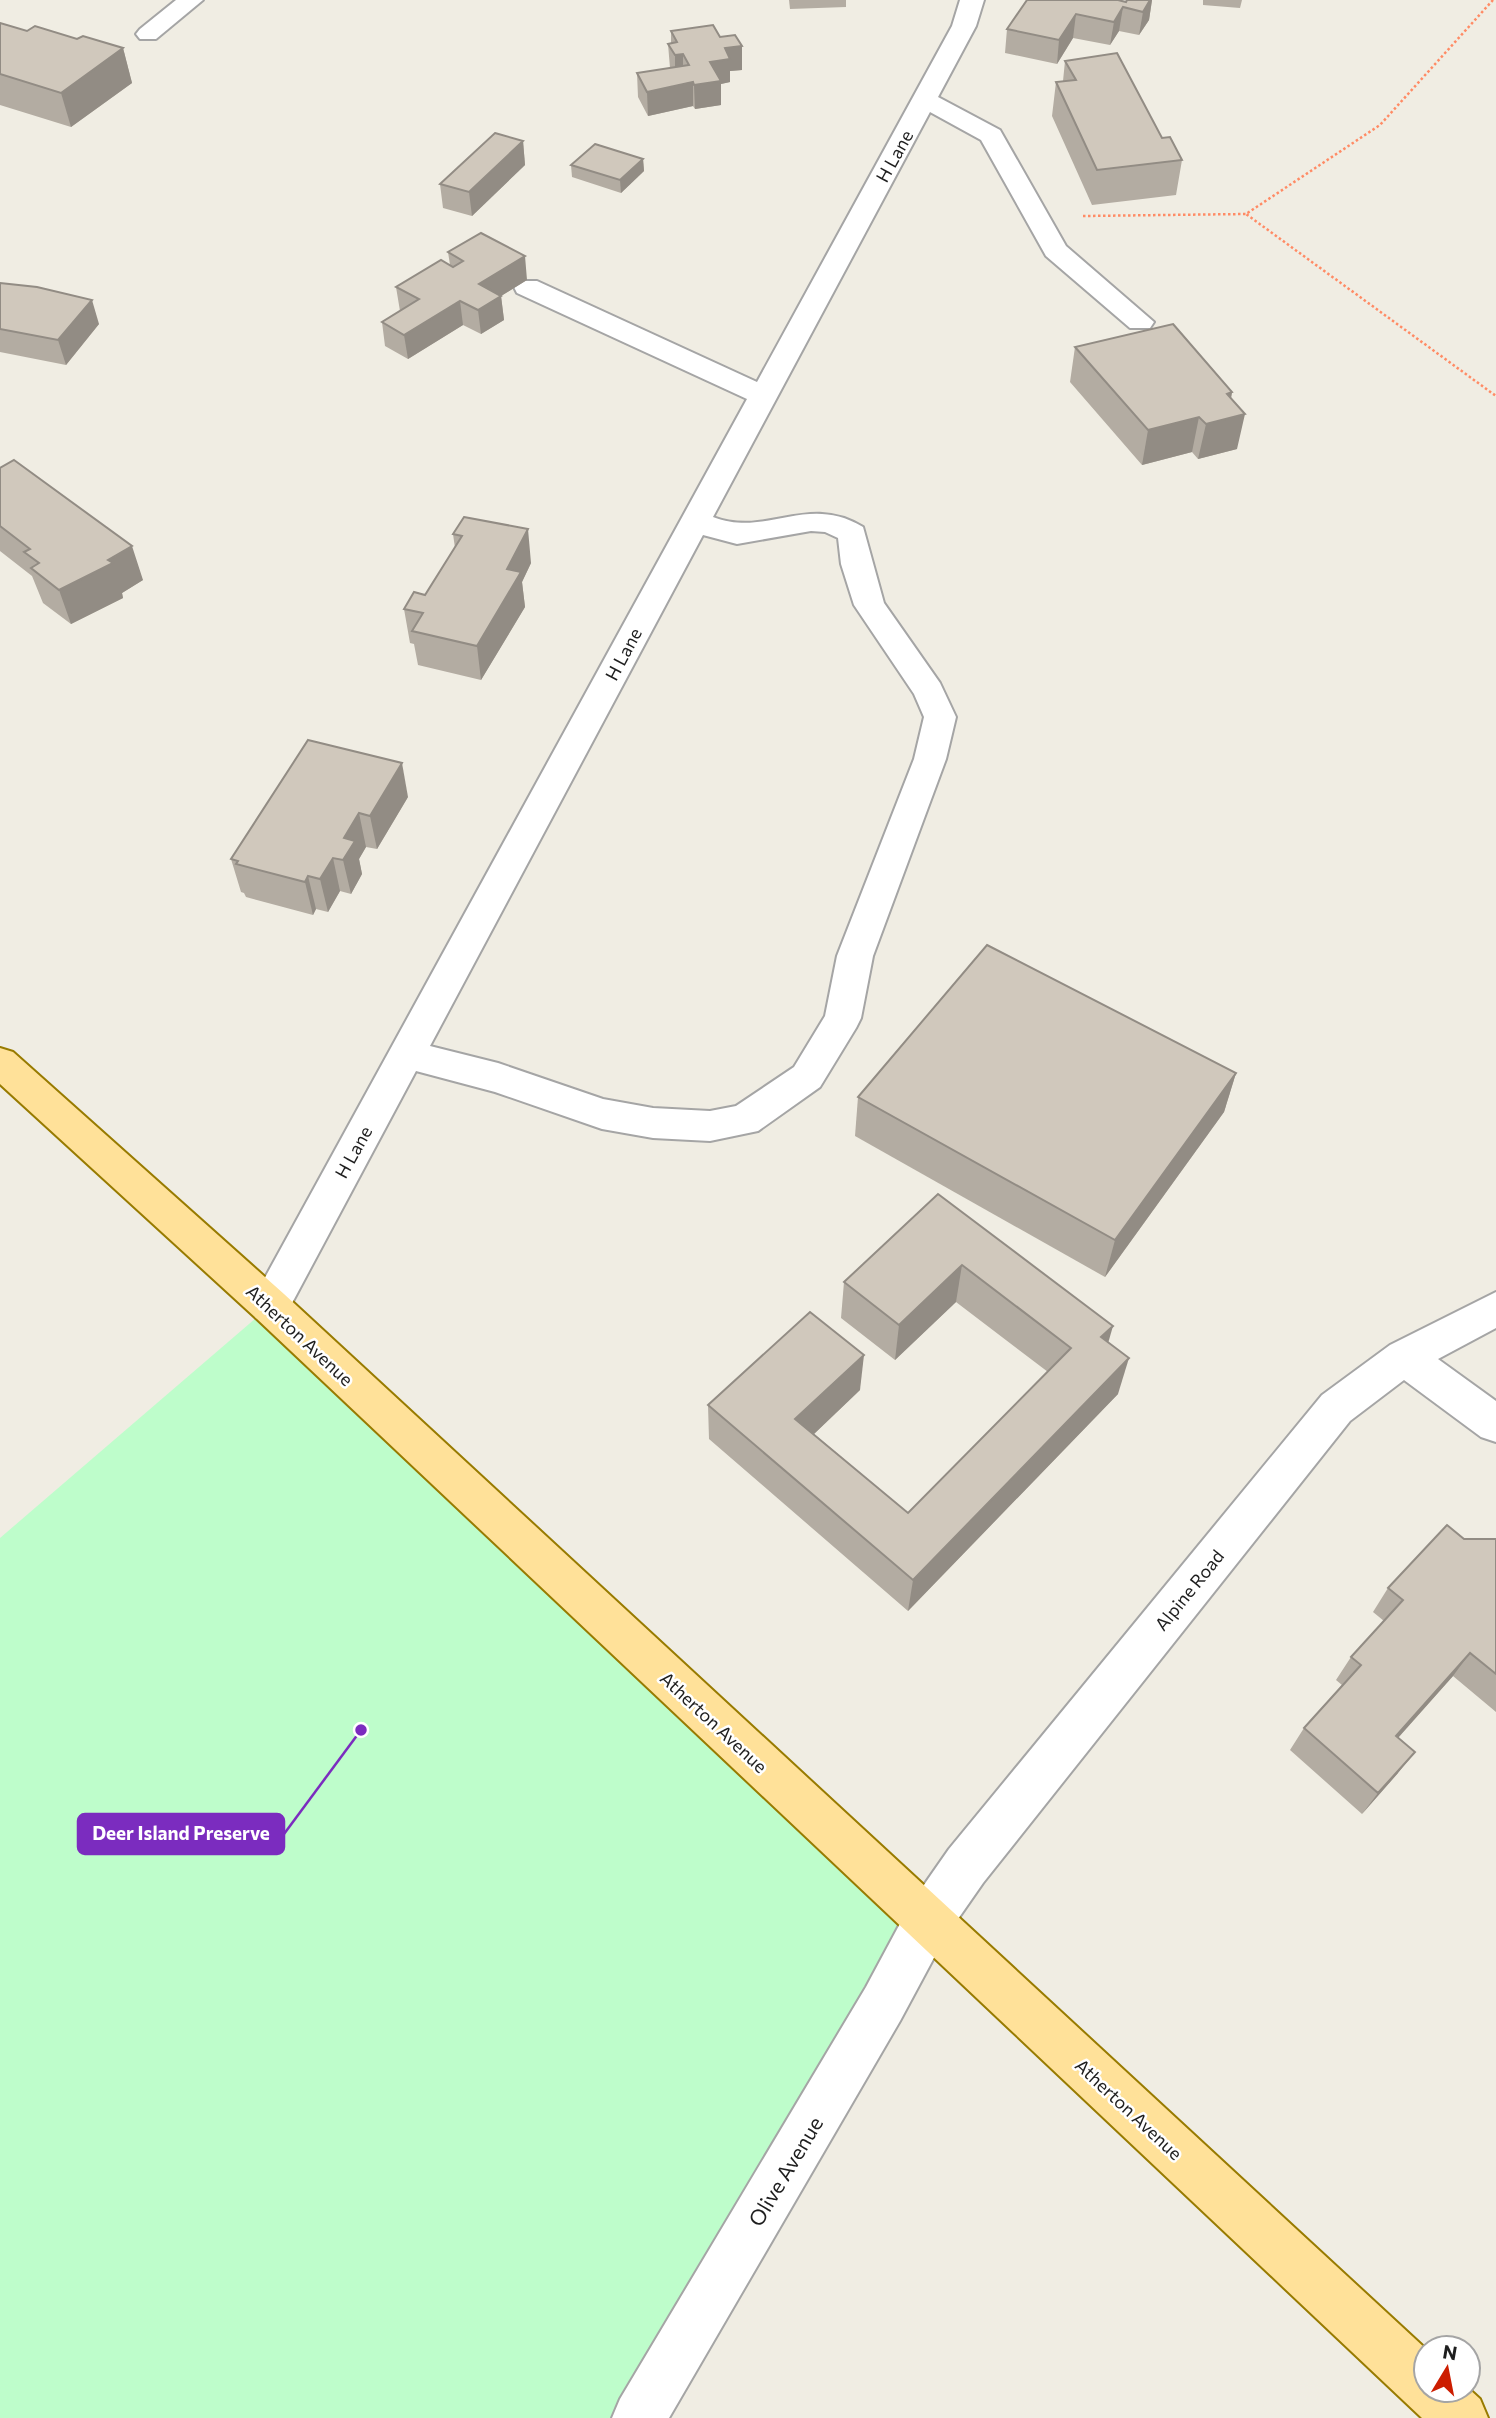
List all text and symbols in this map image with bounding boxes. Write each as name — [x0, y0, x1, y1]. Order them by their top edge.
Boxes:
street label: H Lane — [871, 126, 917, 186]
street label: H Lane — [600, 624, 646, 684]
street label: H Lane — [330, 1122, 376, 1182]
street label: Atherton Avenue — [242, 1280, 358, 1390]
street label: Alpine Road — [1150, 1545, 1228, 1635]
street label: Atherton Avenue — [656, 1667, 772, 1777]
callout: Deer Island Preserve — [78, 1814, 284, 1854]
text: Deer Island Preserve — [92, 1821, 270, 1844]
street label: Atherton Avenue — [1071, 2054, 1187, 2164]
street label: Olive Avenue — [743, 2112, 827, 2230]
north arrow — [1412, 2334, 1482, 2404]
text: N — [1441, 2339, 1459, 2364]

